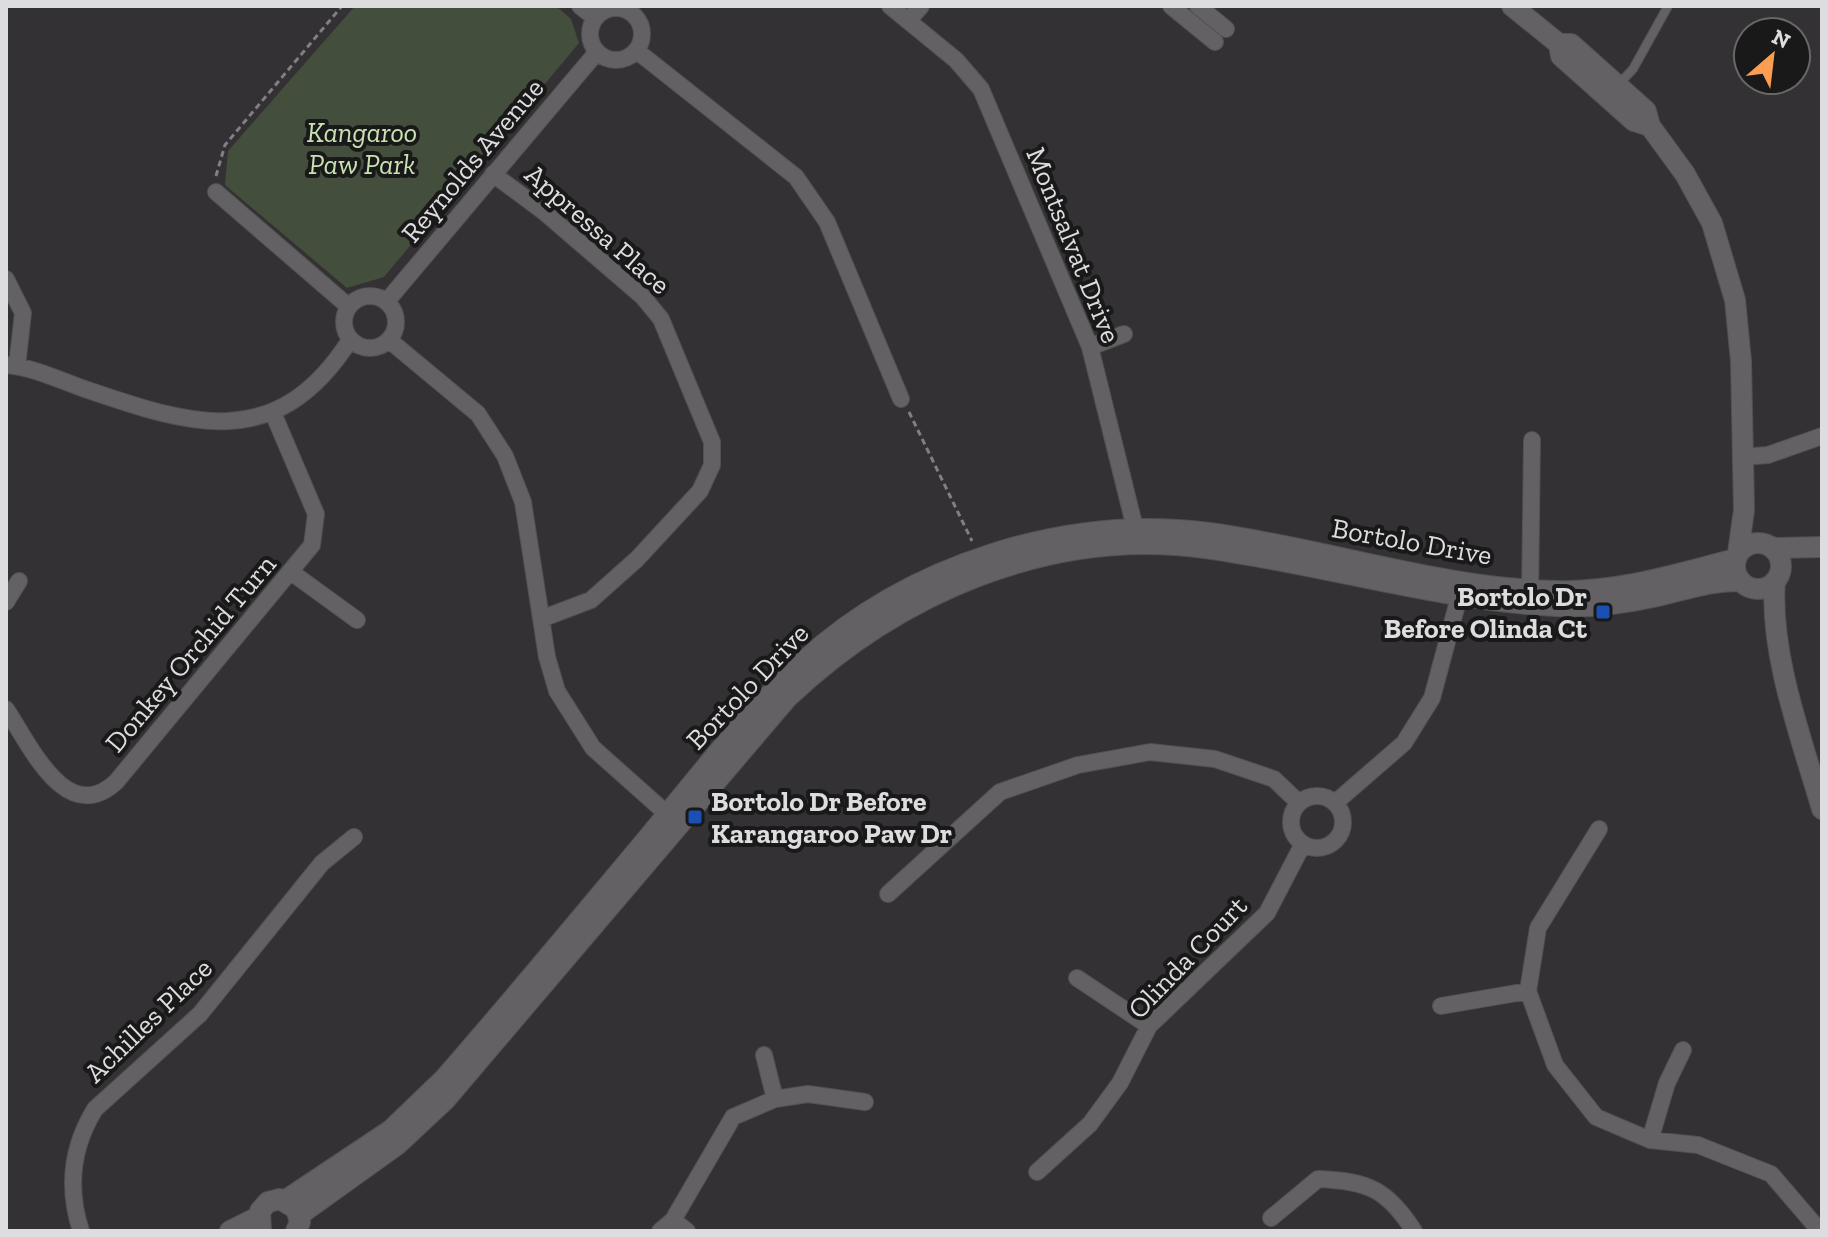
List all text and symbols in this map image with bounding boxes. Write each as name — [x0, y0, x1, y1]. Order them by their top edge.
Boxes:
north arrow — [1732, 16, 1812, 96]
text: N — [1767, 23, 1795, 55]
street label: Reynolds Avenue — [394, 72, 550, 249]
park label: Kangaroo Paw Park — [307, 116, 417, 181]
street label: Montsalvat Drive — [1019, 143, 1128, 348]
street label: Appressa Place — [518, 157, 677, 301]
street label: Bortolo Drive — [1329, 511, 1494, 572]
street label: Donkey Orchid Turn — [98, 548, 283, 759]
place label: Bortolo Dr Before Olinda Ct — [1384, 580, 1588, 645]
marker: Bortolo Dr Before Olinda Ct — [1594, 603, 1612, 621]
street label: Bortolo Drive — [679, 617, 815, 756]
place label: Bortolo Dr Before Karangaroo Paw Dr — [711, 785, 952, 850]
marker: Bortolo Dr Before Karangaroo Paw Dr — [686, 808, 704, 826]
street label: Olinda Court — [1121, 889, 1254, 1025]
street label: Achilles Place — [78, 952, 219, 1089]

